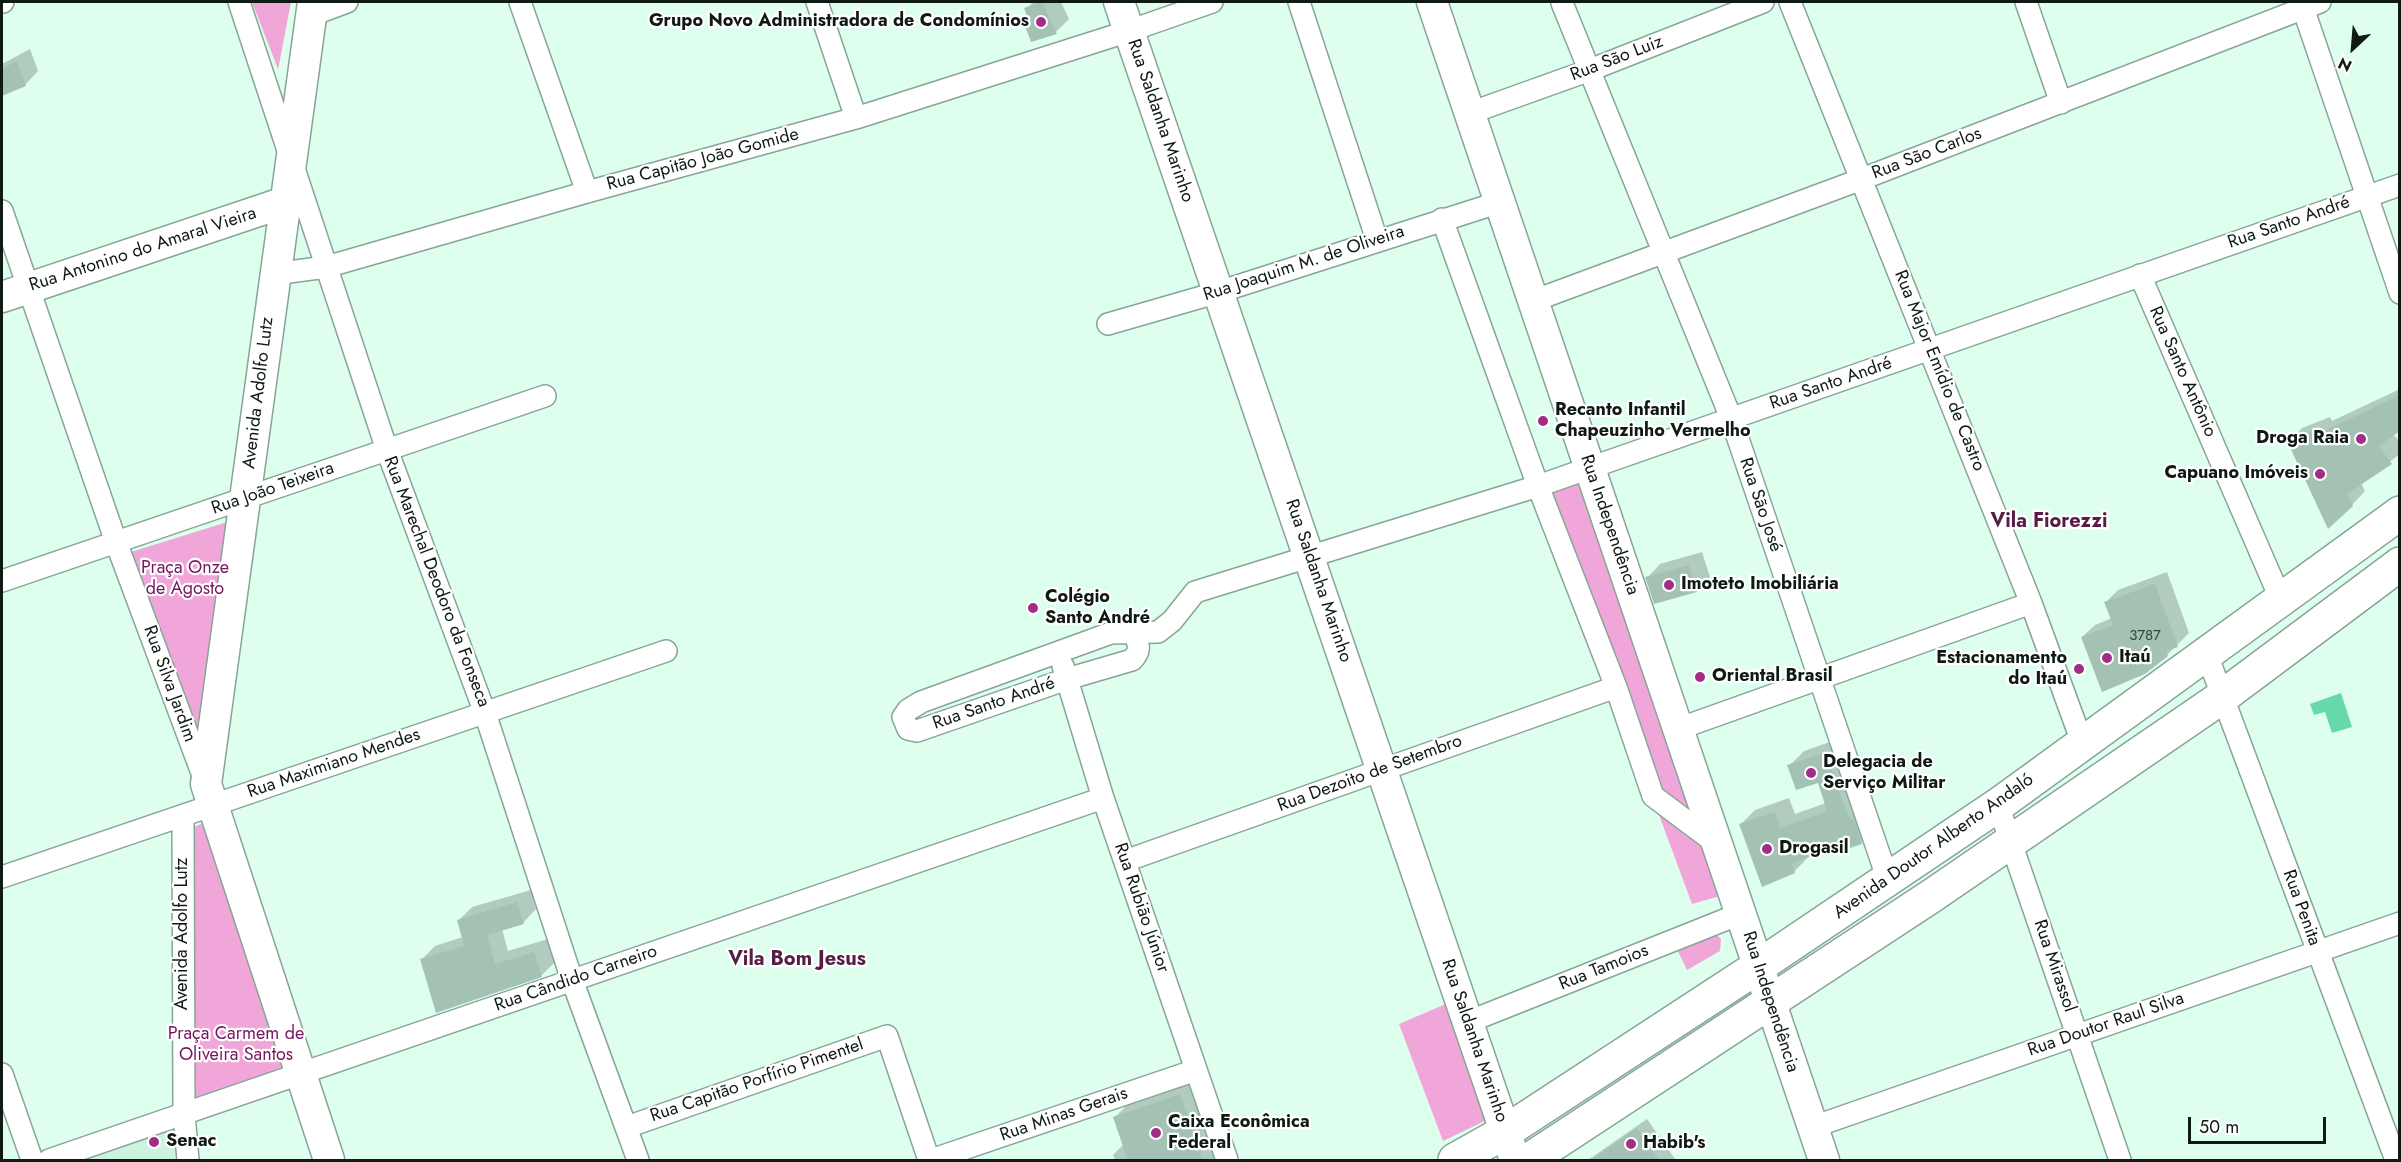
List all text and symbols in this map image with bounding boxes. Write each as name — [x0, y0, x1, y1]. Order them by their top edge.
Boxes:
place label: Grupo Novo Administradora de Condomínios — [649, 11, 1029, 33]
marker: Grupo Novo Administradora de Condomínios — [1034, 15, 1048, 29]
north arrow — [2323, 18, 2383, 78]
street label: Rua São Luiz — [1568, 31, 1666, 87]
street label: Rua Saldanha Marinho — [1122, 37, 1198, 205]
text: N — [2334, 52, 2356, 78]
street label: Rua São Carlos — [1869, 123, 1985, 185]
street label: Rua Capitão João Gomide — [605, 124, 801, 196]
street label: Rua Santo André — [2225, 192, 2353, 254]
street label: Rua Antonino do Amaral Vieira — [27, 203, 259, 297]
street label: Rua Joaquim M. de Oliveira — [1201, 221, 1407, 307]
street label: Rua Major Emídio de Castro — [1889, 267, 1989, 475]
street label: Rua Santo Antônio — [2144, 303, 2220, 441]
street label: Avenida Adolfo Lutz — [239, 316, 279, 470]
street label: Rua Santo André — [1767, 353, 1895, 415]
place label: Recanto Infantil Chapeuzinho Vermelho — [1555, 400, 1751, 442]
marker: Recanto Infantil Chapeuzinho Vermelho — [1536, 414, 1550, 428]
place label: Droga Raia — [2256, 428, 2349, 450]
marker: Droga Raia — [2354, 432, 2368, 446]
street label: Rua Independência — [1575, 452, 1643, 598]
street label: Rua Marechal Deodoro da Fonseca — [378, 454, 494, 710]
street label: Rua São José — [1734, 455, 1786, 555]
street label: Rua João Teixeira — [209, 458, 337, 520]
place label: Capuano Imóveis — [2165, 463, 2308, 485]
marker: Capuano Imóveis — [2313, 467, 2327, 481]
street label: Rua Saldanha Marinho — [1280, 497, 1356, 665]
district label: Vila Fiorezzi — [1991, 510, 2107, 534]
park label: Praça Onze de Agosto — [141, 558, 229, 600]
place label: Imoteto Imobiliária — [1681, 574, 1839, 596]
marker: Imoteto Imobiliária — [1662, 578, 1676, 592]
place label: Colégio Santo André — [1045, 587, 1150, 630]
marker: Colégio Santo André — [1026, 601, 1040, 615]
street label: Rua Silva Jardim — [138, 623, 200, 745]
house number: 3787 — [2129, 627, 2161, 645]
place label: Itaú — [2119, 647, 2151, 669]
place label: Estacionamento do Itaú — [1936, 648, 2067, 690]
marker: Itaú — [2100, 651, 2114, 665]
marker: Estacionamento do Itaú — [2072, 662, 2086, 676]
place label: Oriental Brasil — [1712, 666, 1833, 688]
marker: Oriental Brasil — [1693, 670, 1707, 684]
street label: Rua Santo André — [930, 673, 1058, 735]
street label: Rua Maximiano Mendes — [245, 724, 423, 804]
street label: Rua Dezoito de Setembro — [1275, 731, 1465, 817]
place label: Delegacia de Serviço Militar — [1823, 752, 1946, 795]
marker: Delegacia de Serviço Militar — [1804, 766, 1818, 780]
street label: Avenida Doutor Alberto Andaló — [1830, 770, 2038, 924]
place label: Drogasil — [1779, 838, 1849, 860]
street label: Rua Rubião Júnior — [1109, 840, 1173, 976]
marker: Drogasil — [1760, 842, 1774, 856]
street label: Avenida Adolfo Lutz — [172, 858, 194, 1010]
street label: Rua Penita — [2277, 867, 2325, 949]
street label: Rua Mirassol — [2028, 917, 2080, 1015]
street label: Rua Independência — [1737, 929, 1803, 1075]
street label: Rua Tamoios — [1556, 940, 1652, 996]
street label: Rua Cândido Carneiro — [492, 941, 660, 1017]
district label: Vila Bom Jesus — [728, 948, 866, 972]
street label: Rua Saldanha Marinho — [1436, 957, 1512, 1125]
street label: Rua Doutor Raul Silva — [2025, 988, 2187, 1062]
park label: Praça Carmem de Oliveira Santos — [168, 1024, 304, 1066]
street label: Rua Capitão Porfírio Pimentel — [648, 1034, 866, 1128]
street label: Rua Minas Gerais — [997, 1083, 1131, 1147]
scale bar — [2191, 1105, 2329, 1143]
place label: Caixa Econômica Federal — [1168, 1112, 1310, 1154]
text: 50 m — [2199, 1114, 2239, 1140]
marker: Caixa Econômica Federal — [1149, 1126, 1163, 1140]
place label: Senac — [166, 1131, 217, 1153]
place label: Habib's — [1643, 1133, 1705, 1155]
marker: Senac — [147, 1135, 161, 1149]
marker: Habib's — [1624, 1137, 1638, 1151]

